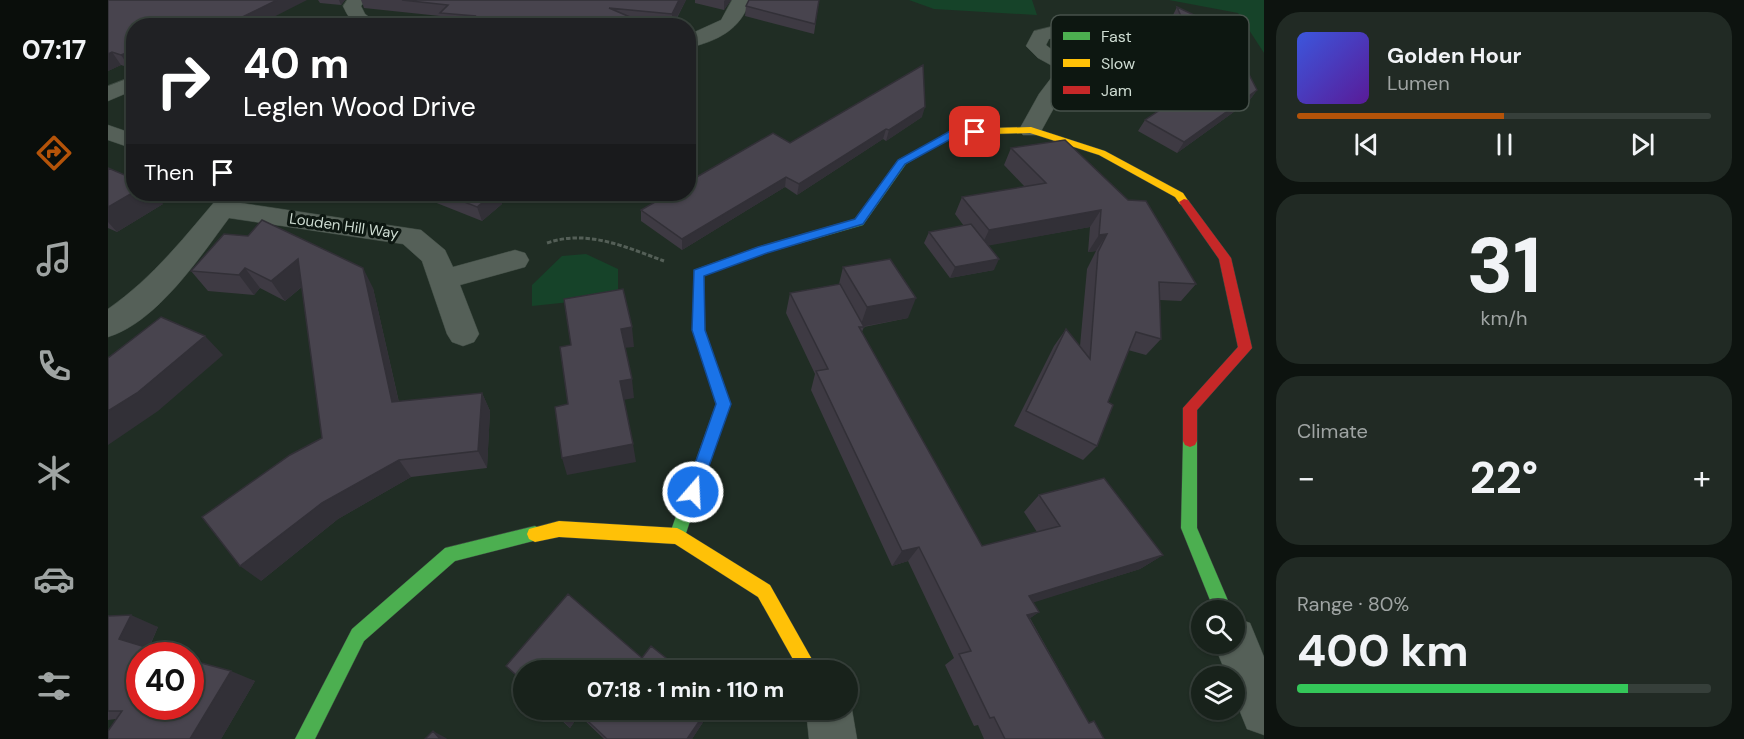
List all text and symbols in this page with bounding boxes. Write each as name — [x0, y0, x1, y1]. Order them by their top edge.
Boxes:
legend — [1051, 15, 1249, 111]
text: Fast — [1101, 26, 1132, 47]
text: 07:17 — [22, 32, 86, 67]
text: 40 m — [243, 36, 349, 91]
text: Golden Hour — [1387, 41, 1522, 70]
icon: right — [144, 42, 222, 120]
text: Slow — [1101, 53, 1135, 74]
text: Lumen — [1387, 70, 1450, 96]
text: Jam — [1101, 80, 1132, 101]
text: Leglen Wood Drive — [243, 89, 476, 124]
pin — [949, 106, 1000, 157]
icon: arrive — [958, 115, 991, 148]
icon: previous — [1350, 128, 1383, 161]
icon: pause — [1488, 128, 1521, 161]
icon: next — [1626, 128, 1659, 161]
icon: directions — [33, 132, 75, 174]
icon: arrive — [206, 156, 239, 189]
text: Then — [144, 158, 194, 187]
street label: Louden Hill Way — [288, 208, 401, 244]
text: 31 — [1467, 215, 1541, 316]
icon: music — [33, 238, 75, 280]
text: km/h — [1480, 305, 1528, 331]
icon: phone — [33, 345, 75, 387]
text: Climate — [1297, 418, 1368, 444]
text: 22° — [1470, 448, 1538, 507]
icon: climate — [33, 452, 75, 494]
text: − — [1297, 456, 1315, 499]
text: + — [1693, 456, 1711, 499]
position arrow — [661, 460, 725, 524]
icon: car — [33, 558, 75, 600]
text: Range · 80% — [1297, 591, 1409, 617]
map controls — [1191, 600, 1245, 720]
button: search — [1191, 600, 1245, 654]
text: 400 km — [1297, 621, 1469, 680]
speed limit sign: 40 — [126, 642, 204, 720]
icon: filters — [33, 665, 75, 707]
button: layers — [1191, 666, 1245, 720]
text: 07:18 · 1 min · 110 m — [587, 675, 784, 704]

